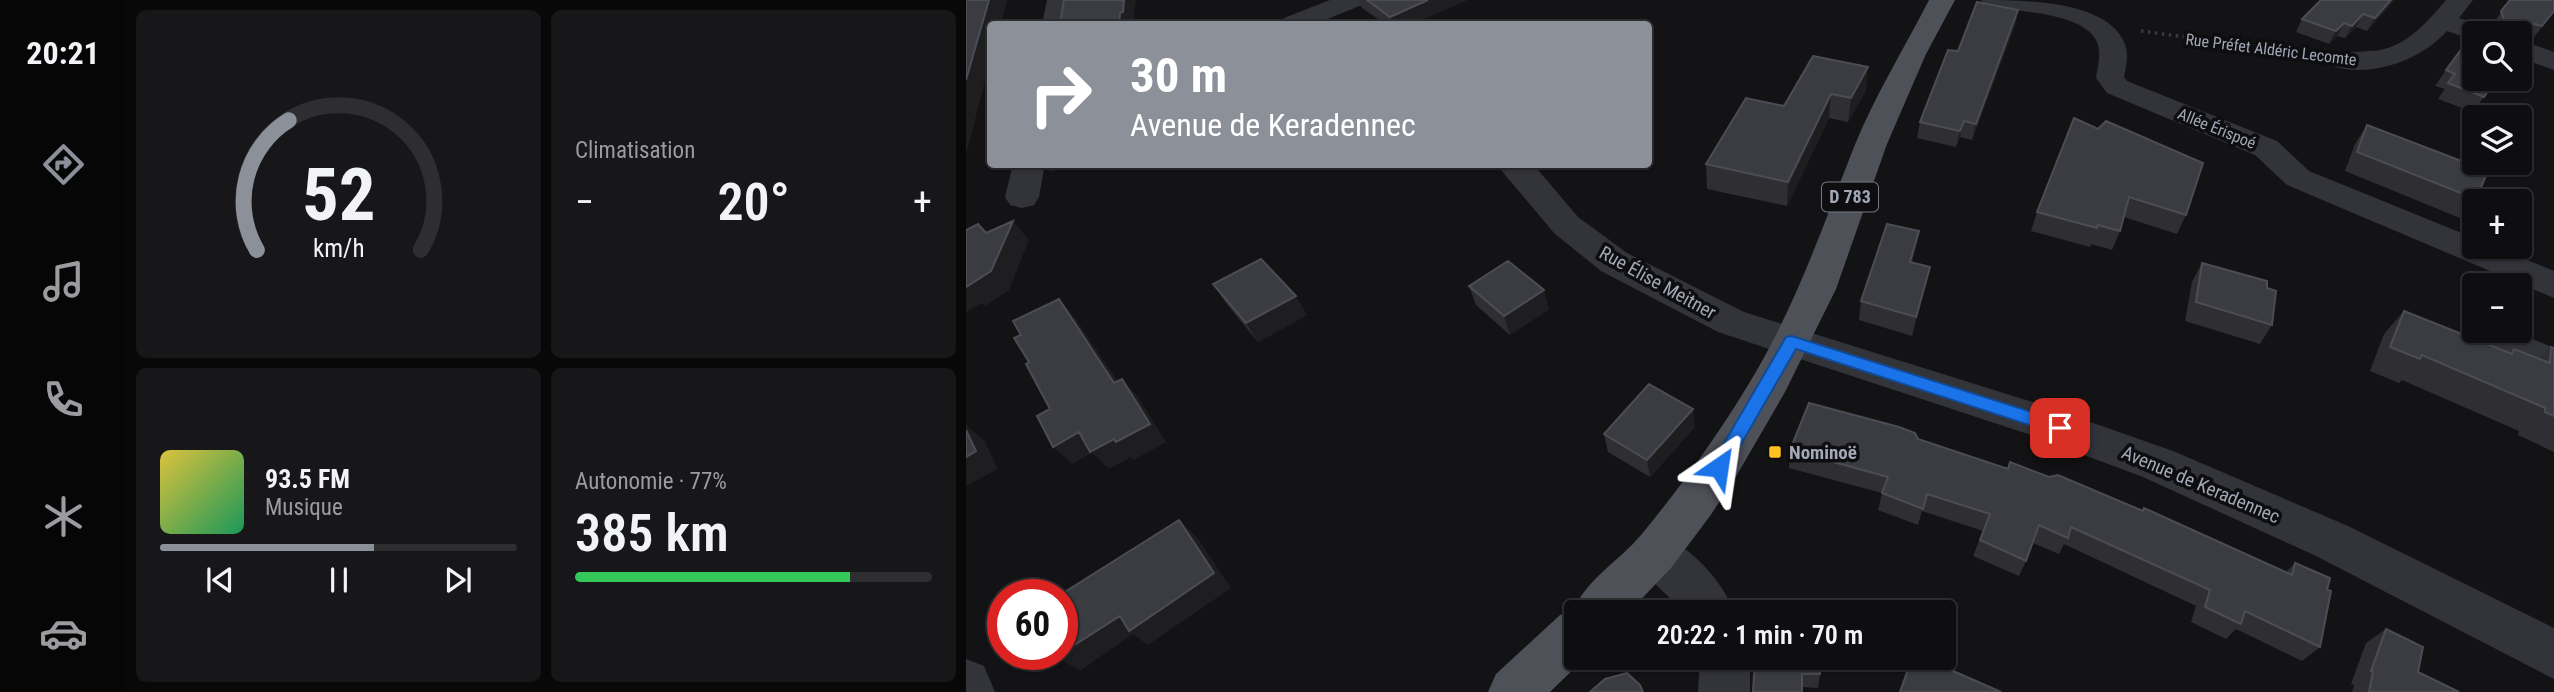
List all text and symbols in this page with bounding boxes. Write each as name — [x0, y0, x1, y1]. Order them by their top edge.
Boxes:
map controls — [2462, 21, 2532, 343]
button: search — [2462, 21, 2532, 91]
street label: Rue Préfet Aldéric Lecomte — [2184, 30, 2357, 69]
text: 20:21 — [26, 34, 100, 72]
text: 30 m — [1130, 47, 1227, 104]
icon: right — [1015, 49, 1106, 140]
street label: Allée Érispoé — [2175, 104, 2259, 153]
button: layers — [2462, 105, 2532, 175]
text: Avenue de Keradennec — [1130, 106, 1416, 144]
text: Climatisation — [575, 137, 695, 164]
icon: directions — [39, 140, 88, 189]
text: 52 — [302, 152, 375, 238]
text: 20° — [717, 172, 790, 233]
text: − — [575, 180, 594, 224]
text: + — [913, 180, 932, 224]
road number: D 783 — [1822, 182, 1878, 212]
button: + — [2462, 189, 2532, 259]
text: km/h — [313, 234, 364, 263]
street label: Rue Élise Meitner — [1595, 241, 1720, 324]
icon: music — [39, 257, 88, 306]
button: − — [2462, 273, 2532, 343]
icon: phone — [39, 375, 88, 424]
pin — [2030, 398, 2090, 458]
icon: arrive — [2041, 409, 2079, 447]
position arrow — [1682, 430, 1756, 504]
place label: Nominoë — [1789, 441, 1857, 464]
street label: Avenue de Keradennec — [2118, 441, 2284, 528]
marker: Nominoë — [1767, 444, 1783, 460]
text: 93.5 FM — [265, 464, 350, 494]
text: Autonomie · 77% — [575, 468, 727, 495]
icon: climate — [39, 492, 88, 541]
text: Musique — [265, 494, 343, 521]
text: 385 km — [575, 503, 729, 564]
icon: previous — [201, 561, 239, 599]
icon: pause — [320, 561, 358, 599]
icon: next — [439, 561, 477, 599]
speed limit sign: 60 — [987, 579, 1078, 670]
icon: car — [39, 609, 88, 658]
text: 20:22 · 1 min · 70 m — [1657, 620, 1863, 650]

